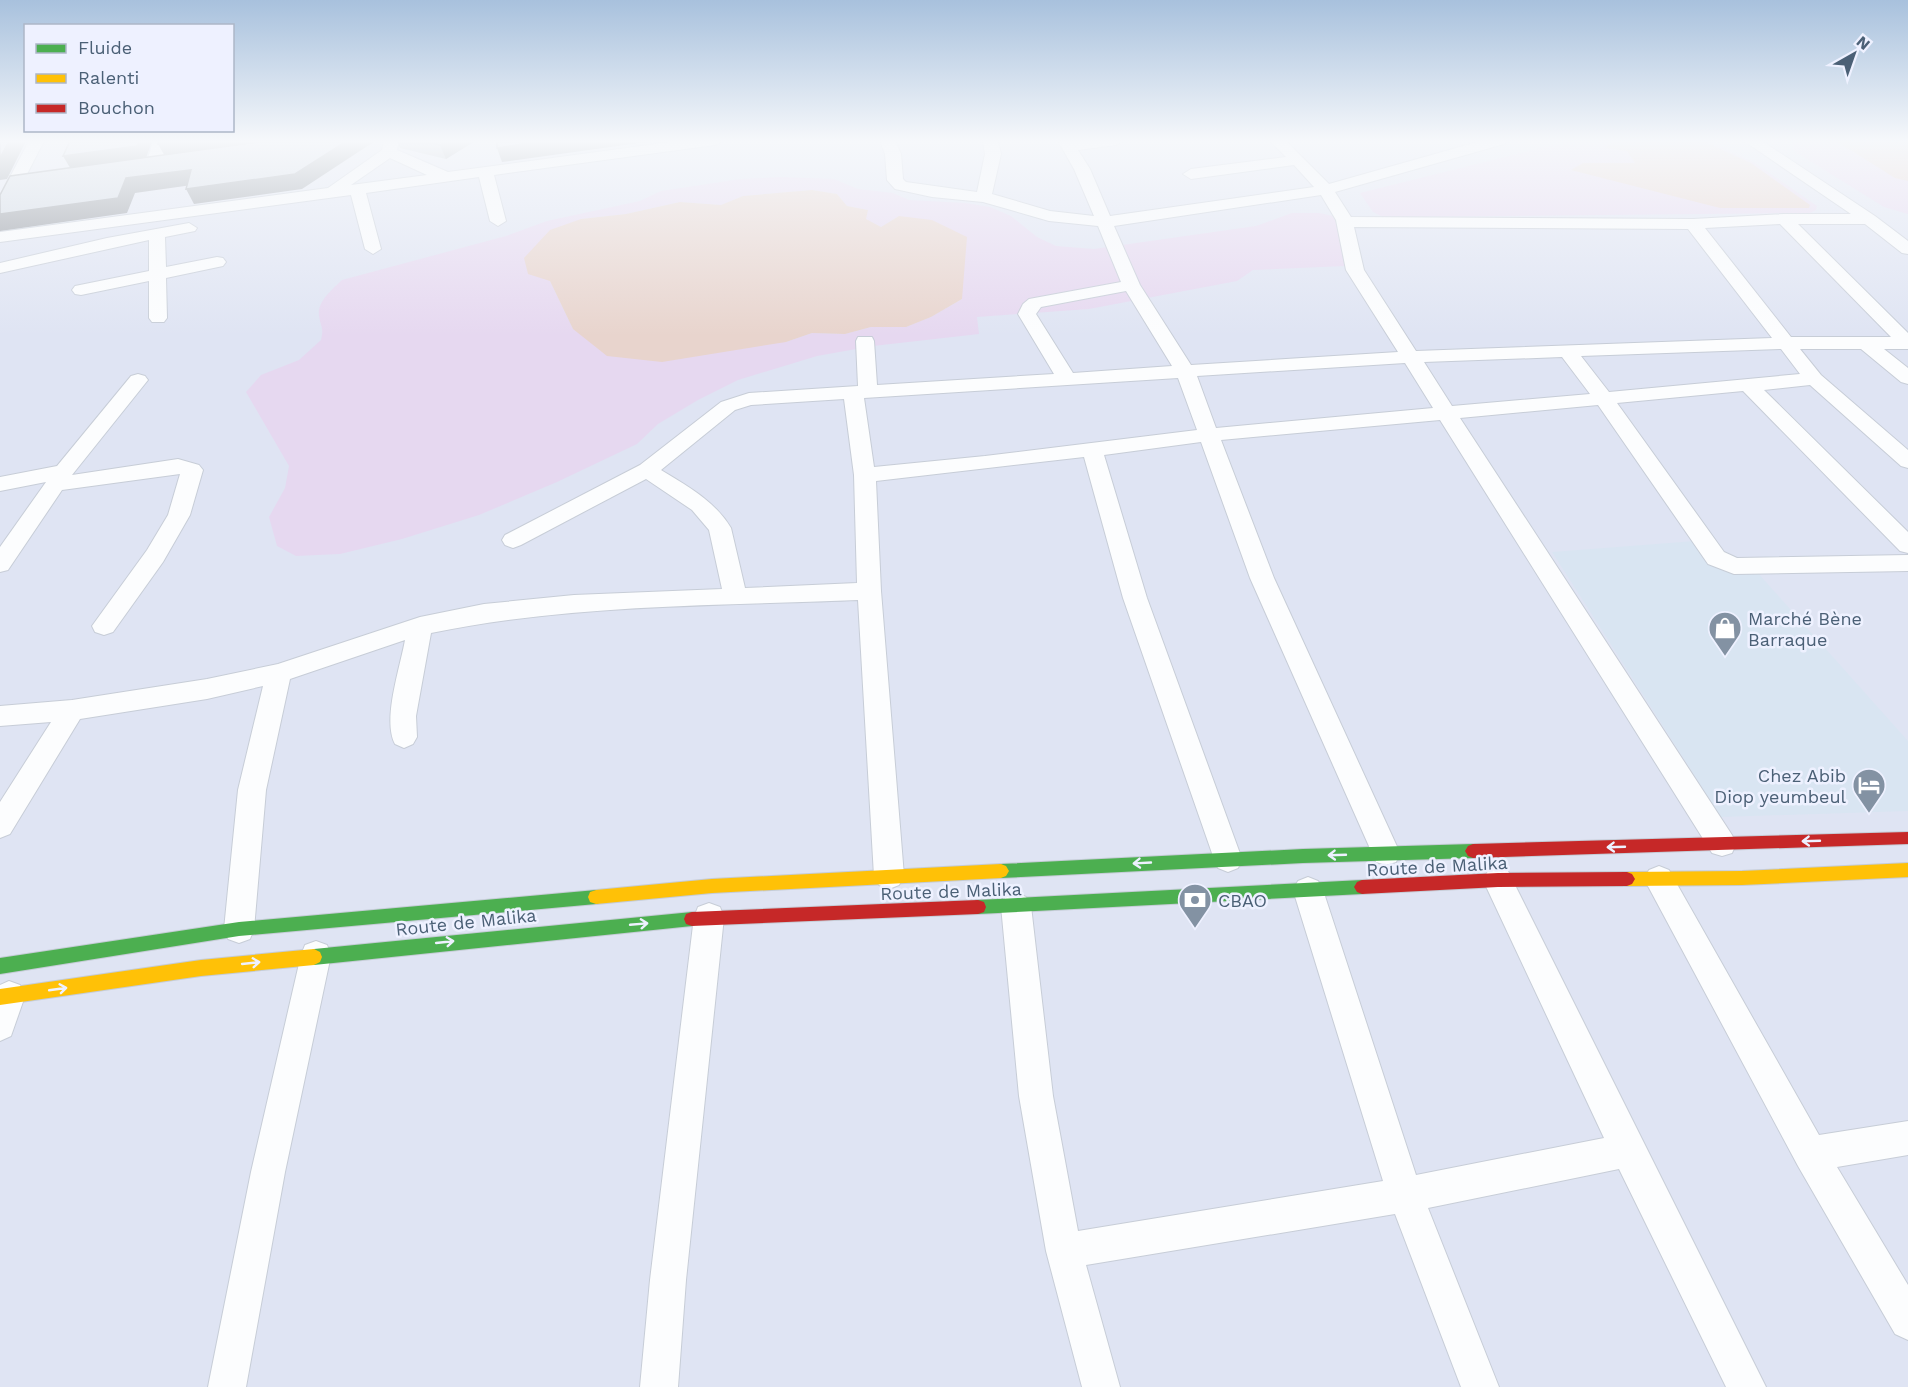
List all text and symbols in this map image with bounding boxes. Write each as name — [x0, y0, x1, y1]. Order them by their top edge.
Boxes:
legend — [24, 24, 234, 132]
north arrow — [1824, 24, 1884, 84]
text: N — [1853, 32, 1874, 54]
text: Fluide — [78, 37, 132, 58]
text: Ralenti — [78, 67, 139, 88]
text: Bouchon — [78, 97, 155, 118]
place label: Marché Bène Barraque — [1748, 608, 1862, 650]
shop icon: Marché Bène Barraque — [1707, 610, 1743, 657]
place label: Chez Abib Diop yeumbeul — [1714, 765, 1846, 807]
hotel icon: Chez Abib Diop yeumbeul — [1851, 767, 1887, 814]
one-way arrow — [1801, 836, 1821, 847]
one-way arrow — [1606, 841, 1626, 852]
one-way arrow — [1328, 849, 1348, 860]
street label: Route de Malika — [1366, 852, 1508, 880]
one-way arrow — [1133, 858, 1153, 869]
street label: Route de Malika — [880, 878, 1022, 904]
bank icon: CBAO — [1177, 882, 1213, 929]
place label: CBAO — [1218, 890, 1267, 911]
street label: Route de Malika — [395, 904, 537, 940]
one-way arrow — [629, 918, 649, 929]
one-way arrow — [435, 936, 454, 947]
one-way arrow — [241, 957, 260, 968]
one-way arrow — [47, 983, 67, 994]

